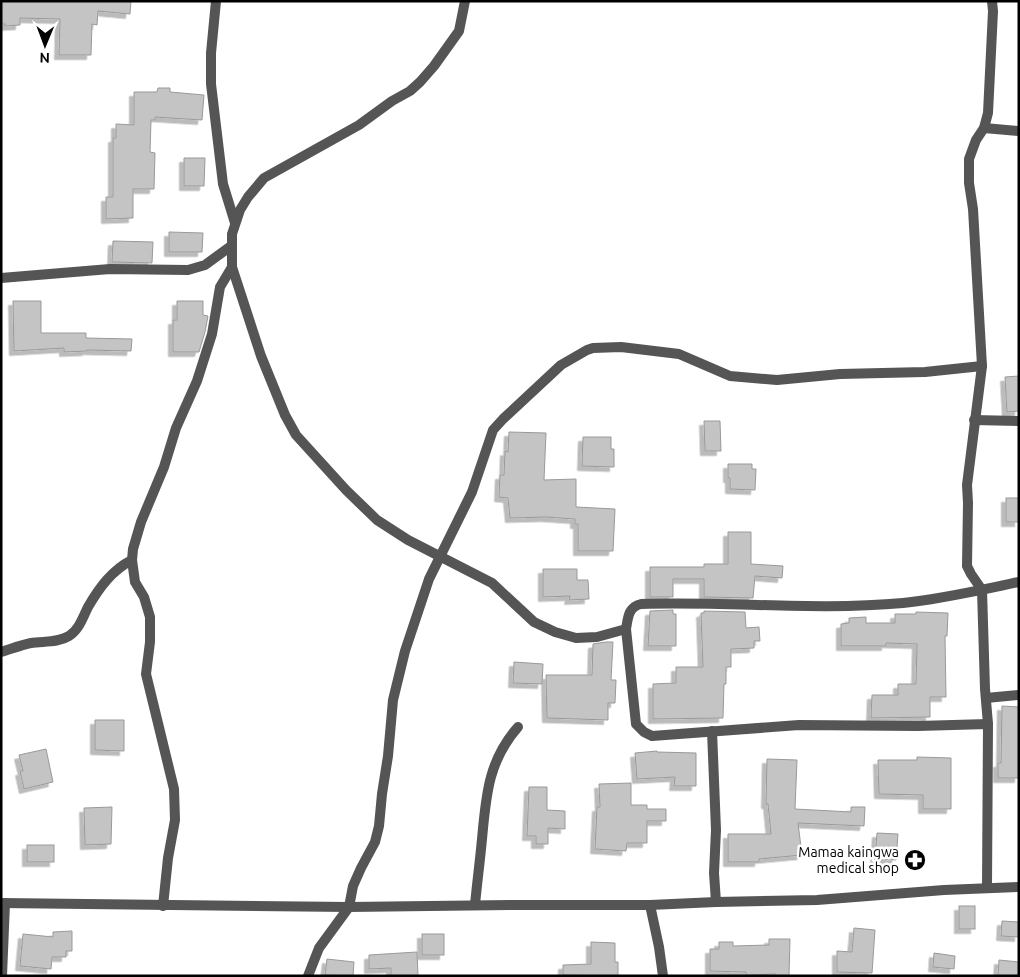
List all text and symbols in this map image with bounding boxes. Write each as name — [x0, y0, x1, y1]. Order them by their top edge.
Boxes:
north arrow — [20, 20, 70, 70]
text: N — [39, 50, 50, 66]
place label: Mamaa kaingwa medical shop — [798, 844, 899, 876]
pharmacy icon: Mamaa kaingwa medical shop — [903, 848, 927, 872]

